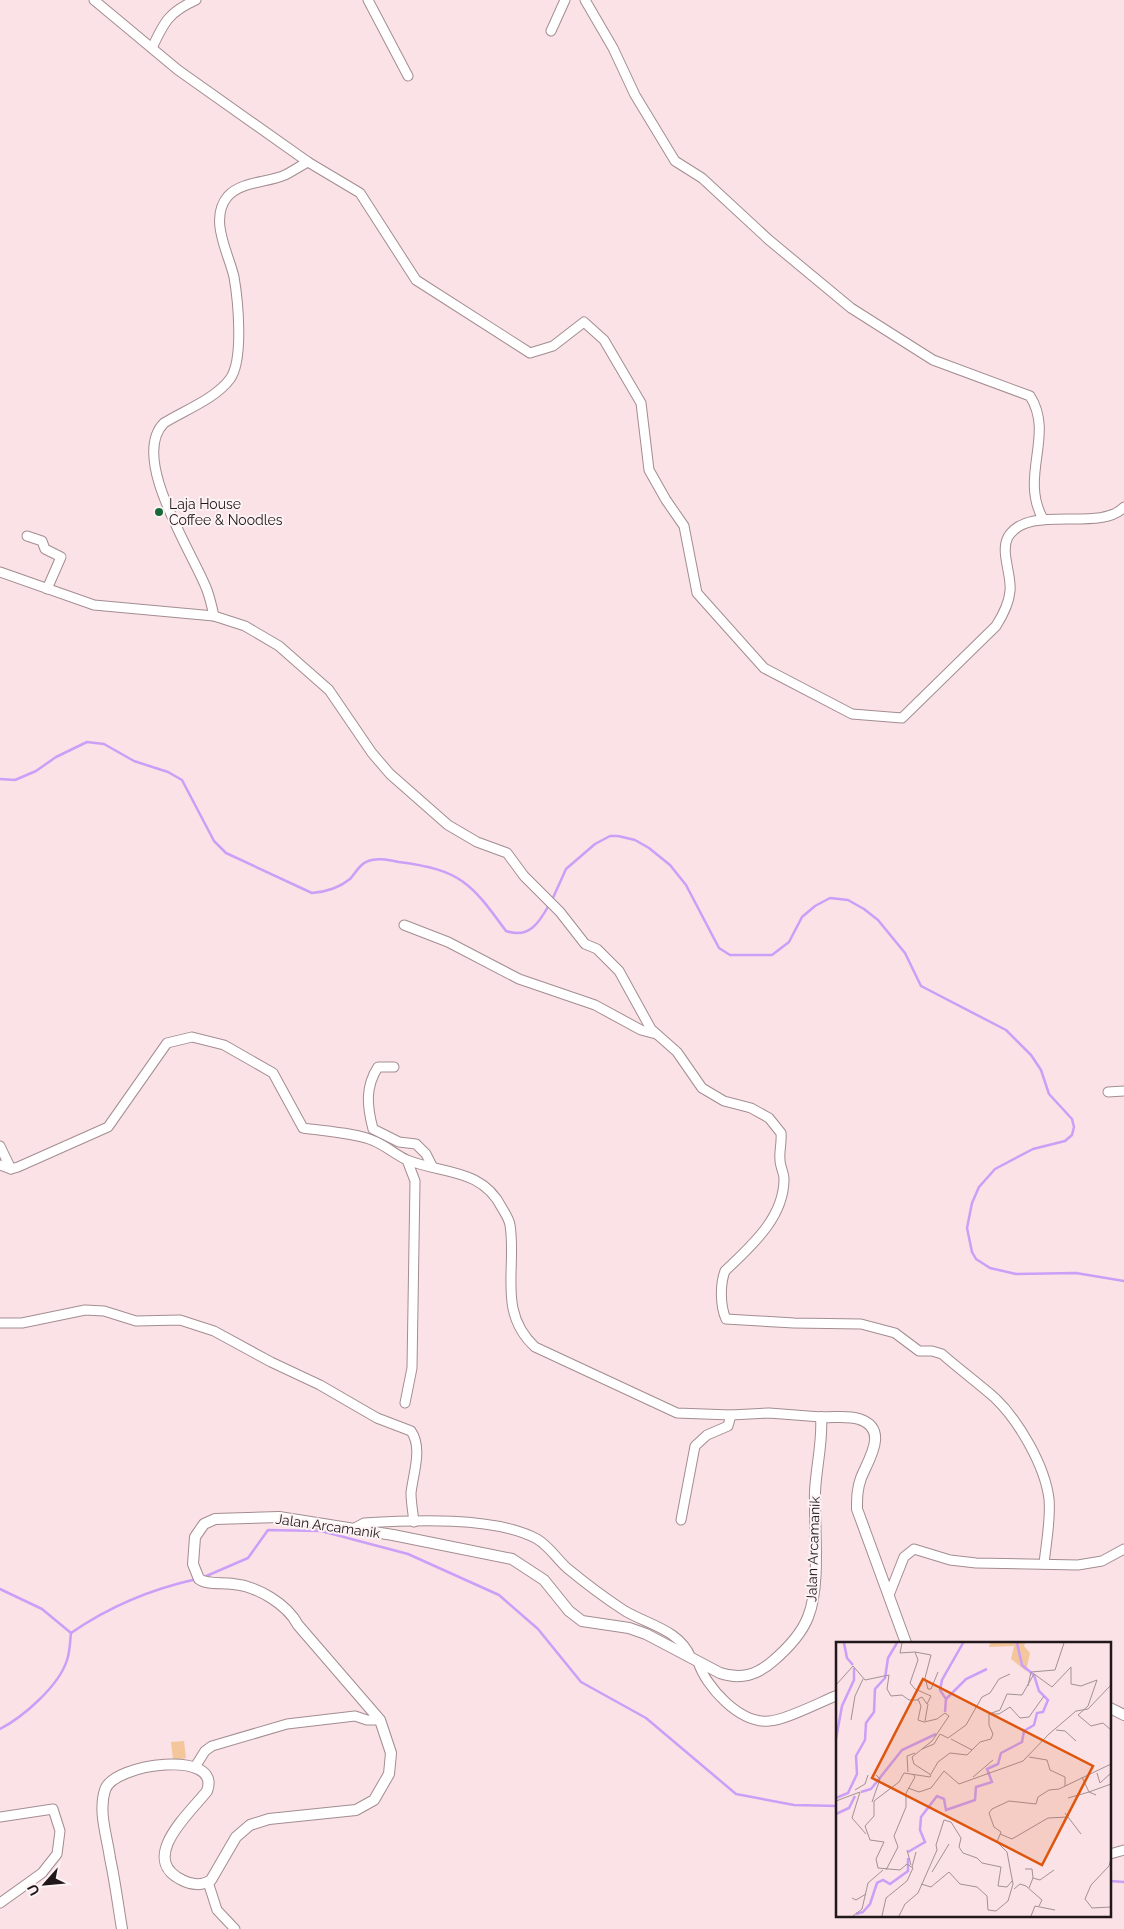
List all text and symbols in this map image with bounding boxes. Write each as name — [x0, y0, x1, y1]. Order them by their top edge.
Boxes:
place label: Laja House Coffee & Noodles — [169, 496, 283, 528]
marker: Laja House Coffee & Noodles — [153, 506, 165, 518]
street label: Jalan Arcamanik — [803, 1495, 823, 1602]
street label: Jalan Arcamanik — [275, 1511, 382, 1541]
inset map — [836, 1642, 1112, 1916]
north arrow — [20, 1859, 70, 1909]
text: U — [24, 1882, 43, 1898]

